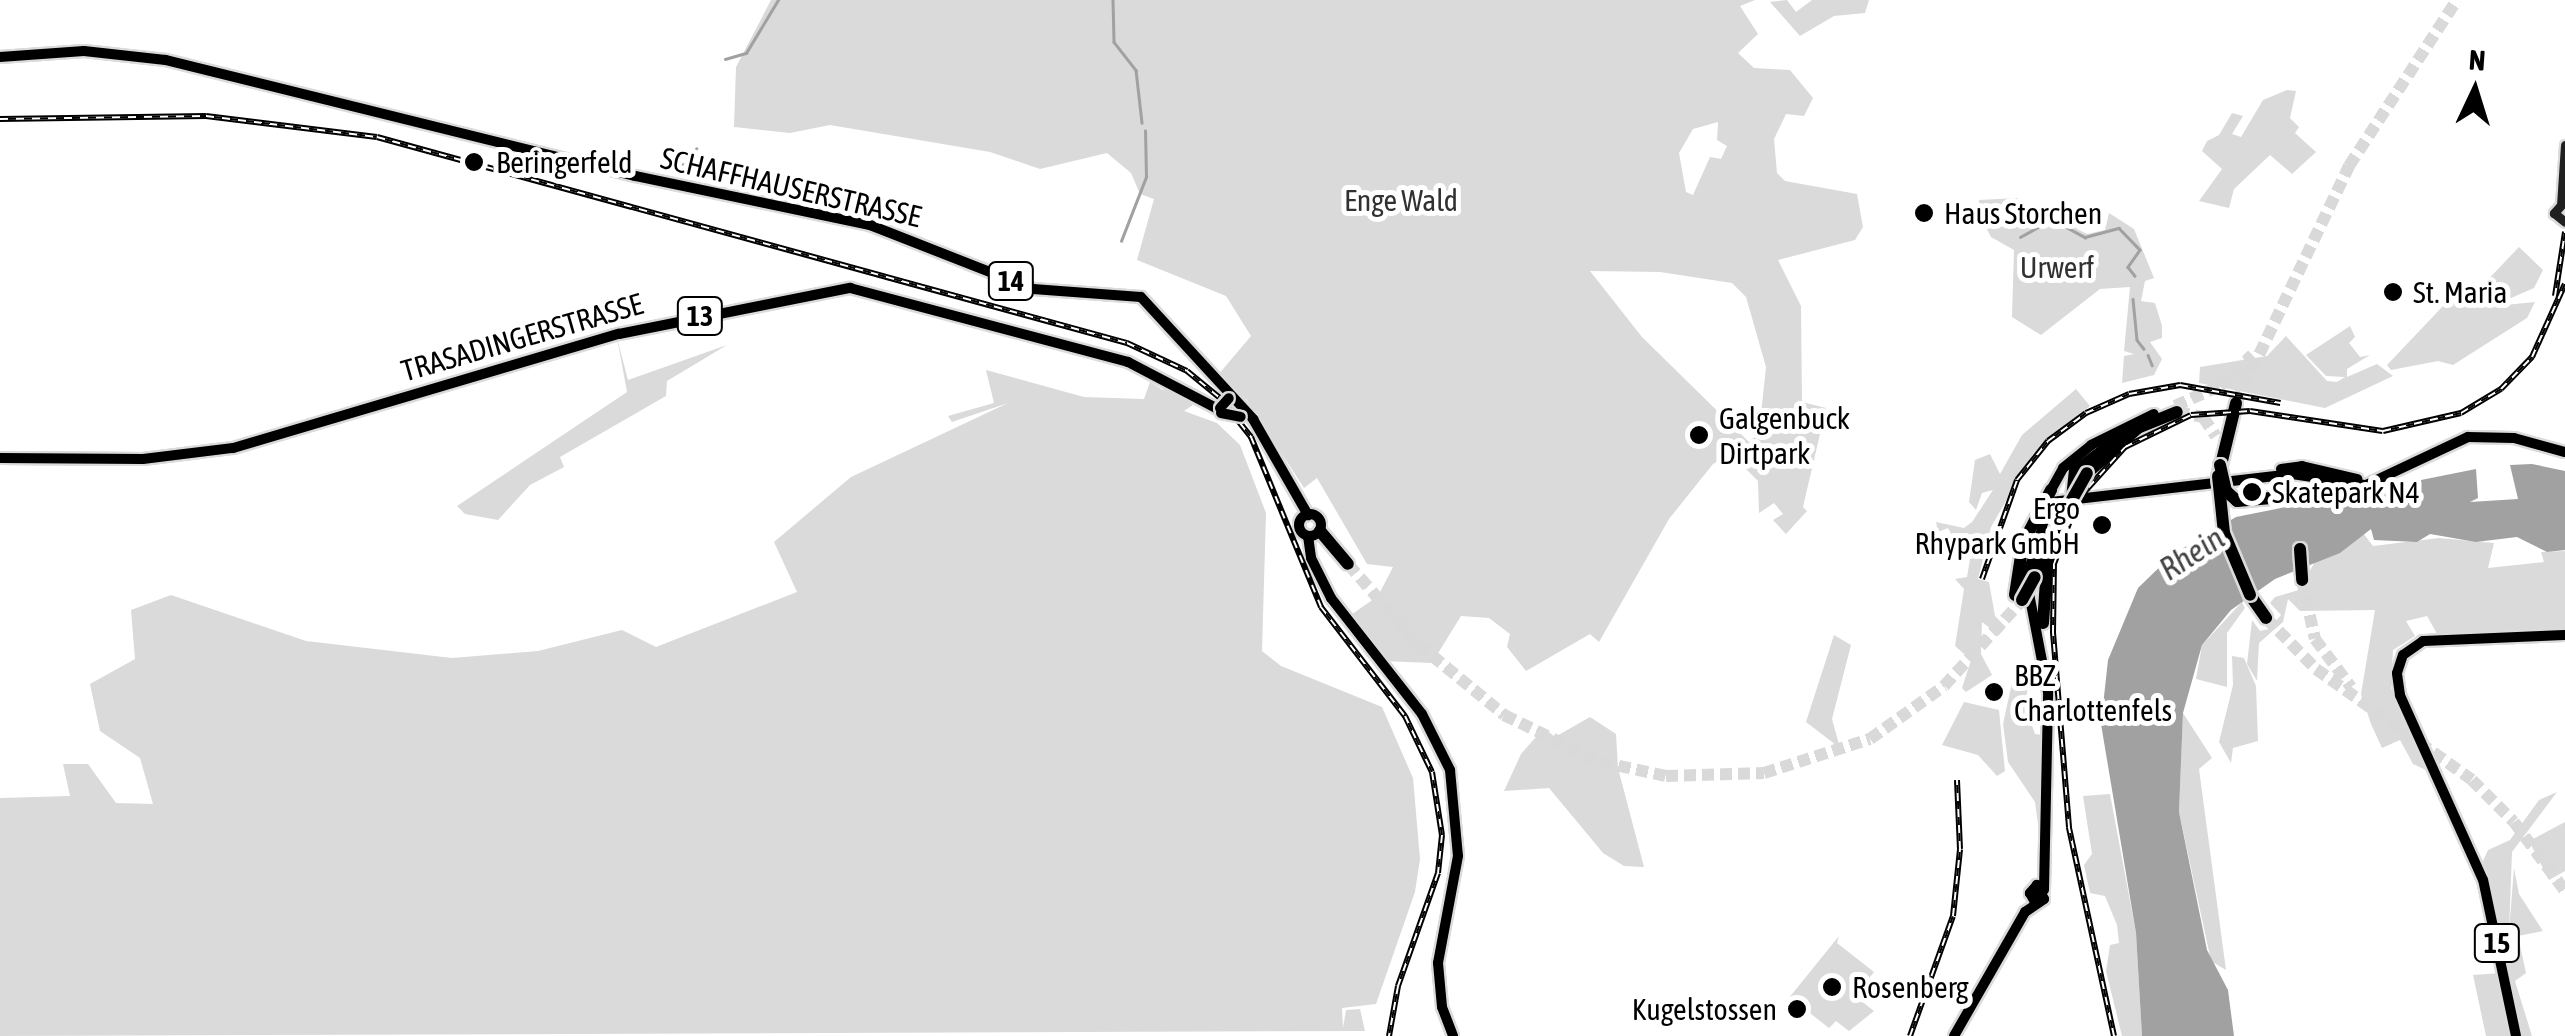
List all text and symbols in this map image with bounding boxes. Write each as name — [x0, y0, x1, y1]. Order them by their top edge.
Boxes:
north arrow — [2425, 40, 2525, 140]
text: N — [2468, 44, 2486, 77]
street label: SCHAFFHAUSERSTRASSE — [657, 140, 925, 234]
place label: Beringerfeld — [496, 144, 632, 180]
marker: Beringerfeld — [461, 149, 487, 175]
park label: Enge Wald — [1344, 182, 1458, 218]
place label: Haus Storchen — [1944, 195, 2102, 231]
marker: Haus Storchen — [1913, 202, 1935, 224]
park label: Urwerf — [2020, 249, 2094, 285]
road number: 14 — [986, 258, 1036, 304]
place label: St. Maria — [2413, 274, 2507, 310]
marker: St. Maria — [2382, 281, 2404, 303]
street label: TRASADINGERSTRASSE — [397, 285, 647, 389]
road number: 13 — [675, 293, 725, 339]
place label: Galgenbuck Dirtpark — [1719, 400, 1850, 470]
marker: Galgenbuck Dirtpark — [1688, 424, 1710, 446]
place label: Skatepark N4 — [2272, 474, 2420, 510]
marker: Skatepark N4 — [2241, 481, 2263, 503]
place label: Ergo Rhypark GmbH — [1915, 490, 2080, 560]
marker: Ergo Rhypark GmbH — [2089, 512, 2115, 538]
water label: Rhein — [2153, 519, 2231, 589]
place label: BBZ Charlottenfels — [2014, 657, 2172, 728]
marker: BBZ Charlottenfels — [1983, 681, 2005, 703]
road number: 15 — [2472, 920, 2522, 966]
place label: Rosenberg — [1852, 969, 1969, 1005]
marker: Rosenberg — [1821, 976, 1843, 998]
place label: Kugelstossen — [1632, 991, 1777, 1027]
marker: Kugelstossen — [1786, 998, 1808, 1020]

